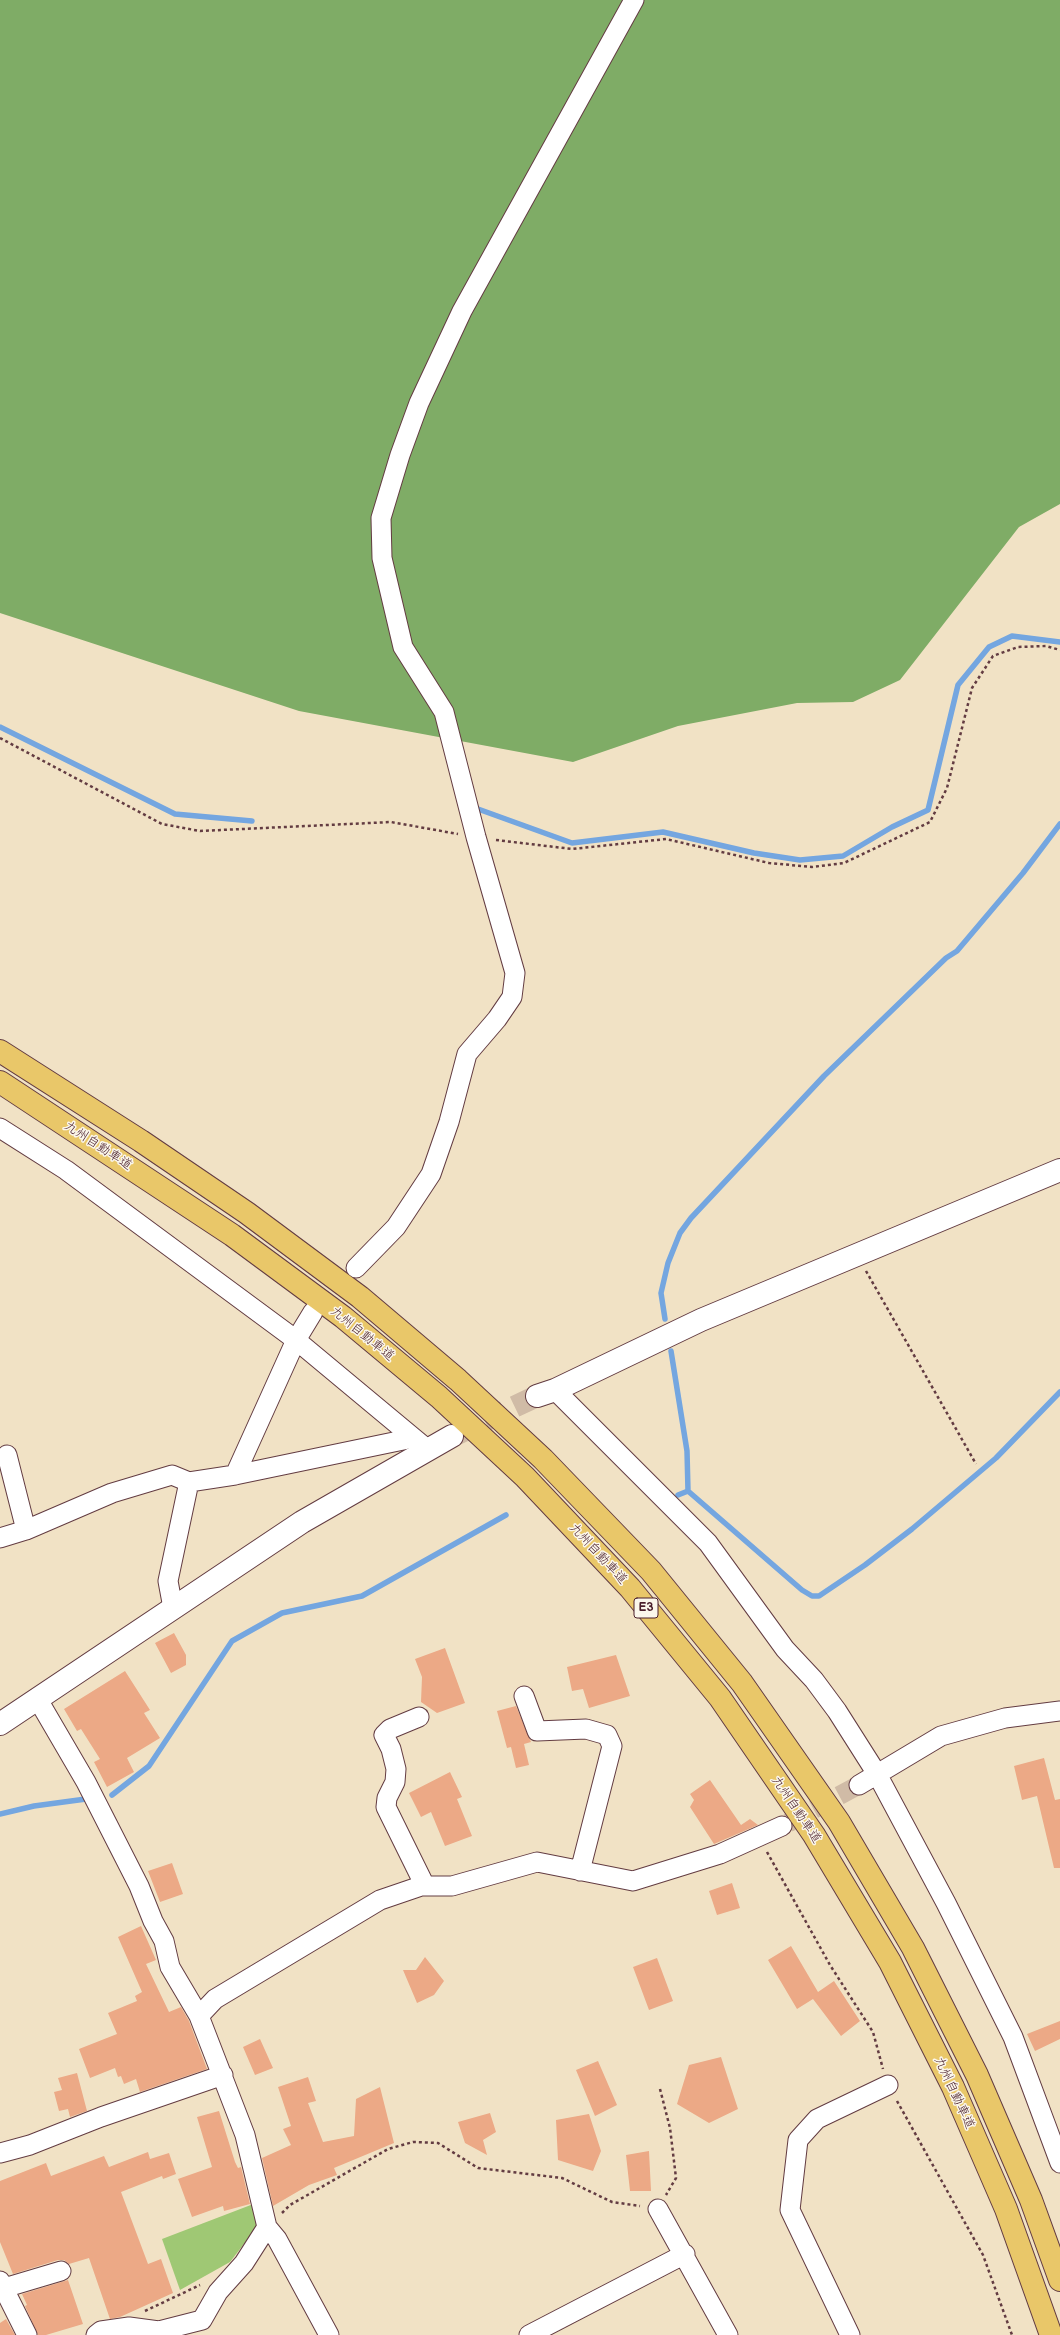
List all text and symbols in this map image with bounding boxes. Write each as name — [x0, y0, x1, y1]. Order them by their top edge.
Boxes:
street label: 九州自動車道 — [61, 1118, 135, 1174]
street label: 九州自動車道 — [327, 1303, 397, 1365]
street label: 九州自動車道 — [566, 1520, 630, 1588]
road number: E3 — [634, 1598, 658, 1618]
street label: 九州自動車道 — [768, 1773, 824, 1847]
street label: 九州自動車道 — [930, 2054, 978, 2132]

